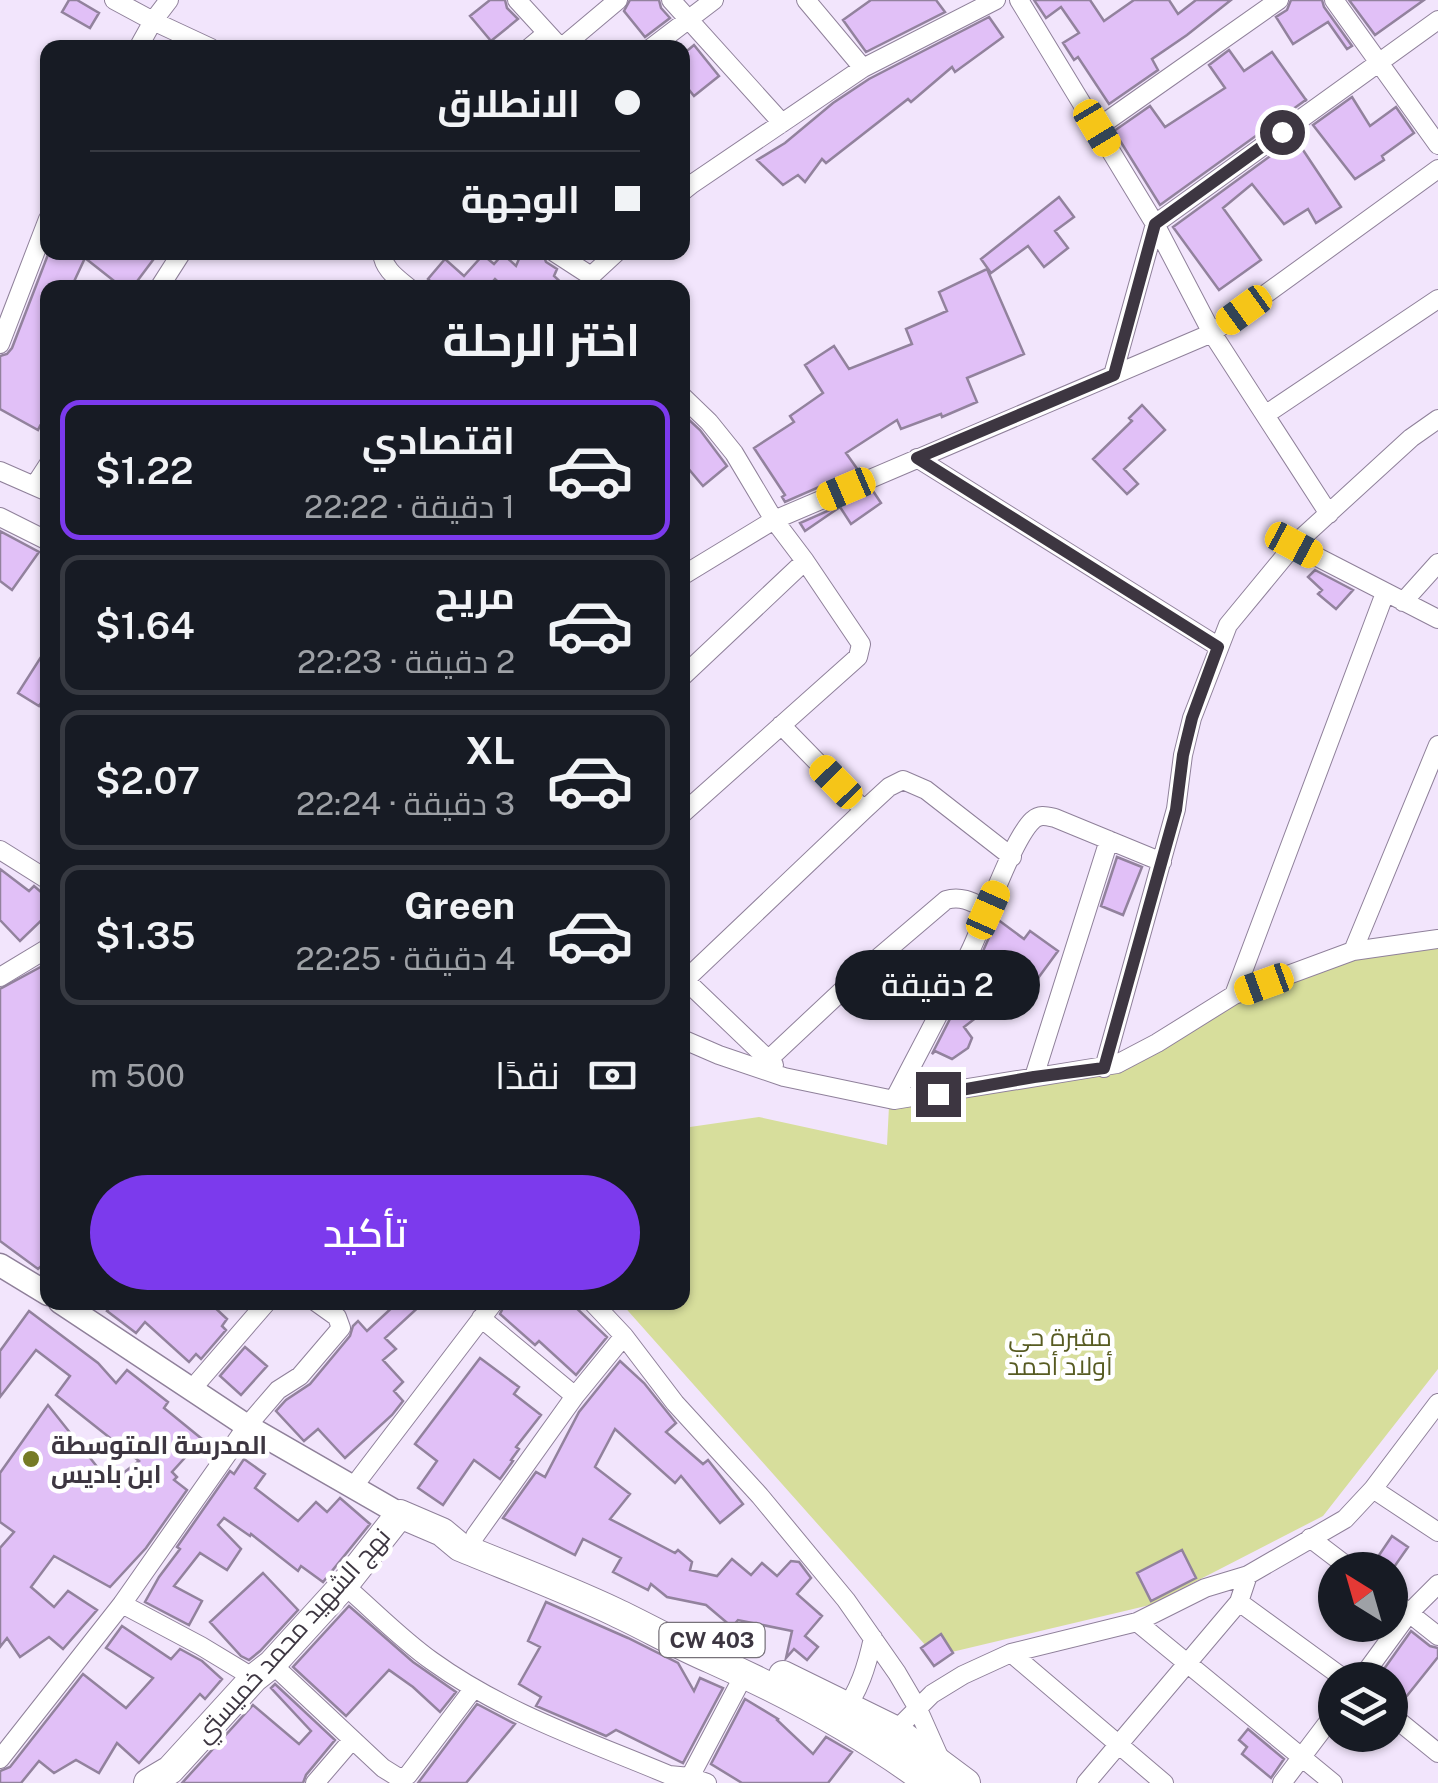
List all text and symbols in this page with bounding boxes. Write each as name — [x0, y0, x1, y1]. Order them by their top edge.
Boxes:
text: الانطلاق — [437, 81, 580, 126]
car — [1069, 95, 1125, 161]
route start — [1260, 110, 1305, 155]
text: الوجهة — [461, 177, 580, 222]
car — [1211, 280, 1277, 340]
text: اختر الرحلة — [443, 313, 640, 366]
text: اقتصادي — [362, 418, 515, 463]
icon: car — [545, 425, 635, 515]
text: $1.22 — [95, 448, 194, 493]
car — [813, 463, 879, 515]
text: 1 دقيقة · 22:22 — [304, 488, 515, 525]
car — [1260, 518, 1328, 572]
text: مريح — [435, 573, 515, 618]
icon: car — [545, 580, 635, 670]
text: $1.64 — [95, 603, 195, 648]
text: 2 دقيقة · 22:23 — [297, 643, 515, 680]
text: XL — [466, 728, 515, 773]
icon: car — [545, 735, 635, 825]
car — [804, 750, 868, 814]
text: $2.07 — [95, 758, 200, 803]
text: 3 دقيقة · 22:24 — [296, 785, 515, 822]
car — [962, 876, 1014, 944]
text: Green — [404, 883, 515, 928]
icon: car — [545, 890, 635, 980]
text: $1.35 — [95, 913, 196, 958]
text: 4 دقيقة · 22:25 — [296, 940, 515, 977]
callout: 2 دقيقة — [836, 949, 1040, 1019]
car — [1231, 960, 1297, 1008]
text: 2 دقيقة — [881, 966, 994, 1003]
icon: cash — [585, 1048, 640, 1103]
text: نقدًا — [495, 1053, 560, 1098]
text: 500 m — [90, 1057, 185, 1094]
route end — [916, 1072, 961, 1117]
button: تأكيد — [90, 1175, 640, 1290]
park label: مقبرة حي أولاد أحمد — [1007, 1322, 1113, 1381]
place label: المدرسة المتوسطة ابن باديس — [51, 1430, 267, 1489]
marker: المدرسة المتوسطة ابن باديس — [20, 1448, 42, 1470]
street label: نهج الشهيد محمد خميستي — [188, 1522, 400, 1752]
north arrow — [1318, 1552, 1408, 1642]
map controls — [1318, 1552, 1408, 1752]
road number: CW 403 — [660, 1623, 764, 1657]
button: layers — [1318, 1662, 1408, 1752]

